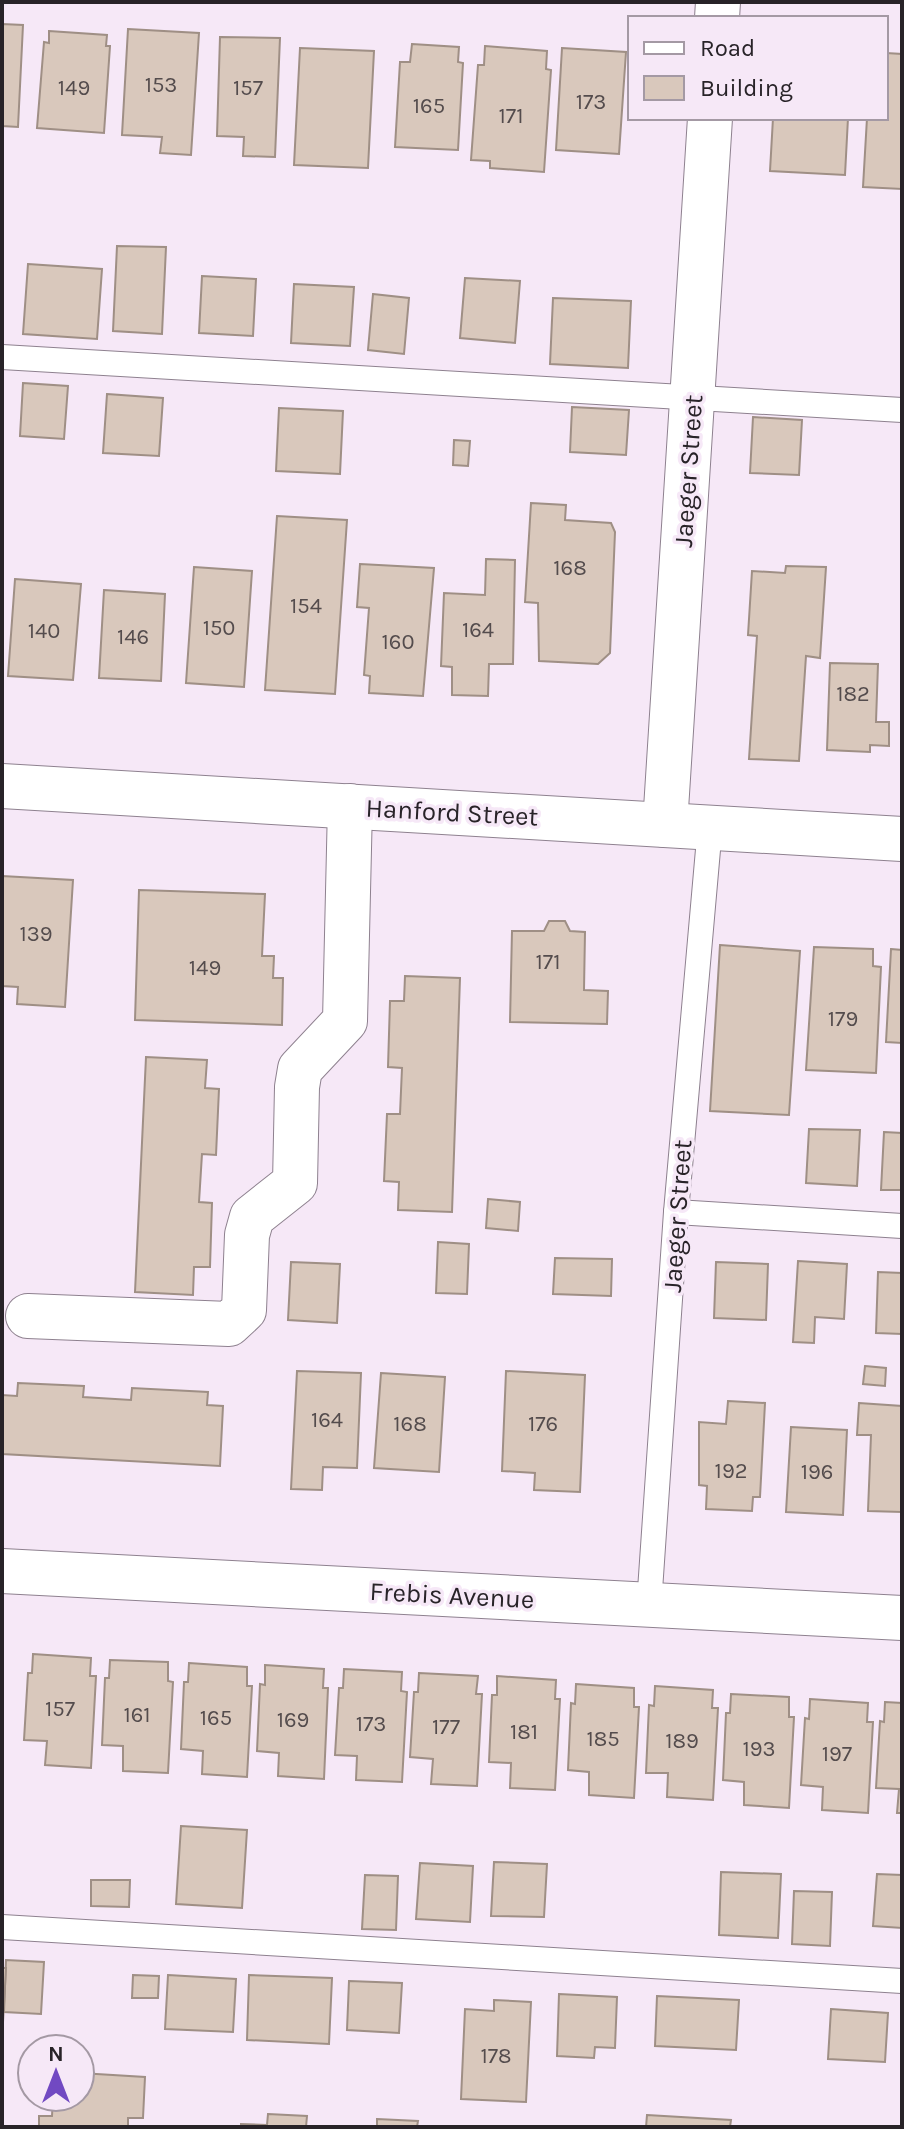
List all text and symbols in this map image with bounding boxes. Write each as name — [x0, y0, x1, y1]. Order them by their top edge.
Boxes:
legend — [628, 16, 888, 120]
text: Road — [700, 34, 755, 62]
house number: 153 — [145, 72, 177, 98]
text: Building — [700, 74, 793, 102]
house number: 149 — [58, 75, 90, 101]
house number: 157 — [233, 75, 263, 101]
house number: 173 — [576, 89, 606, 115]
house number: 165 — [413, 93, 445, 119]
house number: 171 — [499, 103, 523, 129]
street label: Jaeger Street — [668, 393, 709, 548]
house number: 168 — [553, 555, 587, 581]
house number: 154 — [290, 593, 322, 619]
house number: 150 — [203, 615, 235, 641]
house number: 164 — [462, 617, 494, 643]
house number: 140 — [28, 618, 60, 644]
house number: 146 — [117, 624, 149, 650]
house number: 160 — [382, 629, 414, 655]
house number: 182 — [836, 681, 870, 707]
street label: Hanford Street — [365, 792, 539, 833]
house number: 139 — [19, 921, 53, 947]
house number: 171 — [536, 949, 560, 975]
house number: 149 — [189, 955, 221, 981]
house number: 179 — [828, 1006, 858, 1032]
street label: Jaeger Street — [657, 1138, 698, 1293]
house number: 164 — [311, 1407, 343, 1433]
house number: 168 — [393, 1411, 427, 1437]
house number: 176 — [528, 1411, 558, 1437]
house number: 192 — [715, 1458, 747, 1484]
house number: 196 — [801, 1459, 833, 1485]
street label: Frebis Avenue — [369, 1576, 535, 1615]
house number: 157 — [45, 1696, 75, 1722]
house number: 161 — [123, 1702, 151, 1728]
house number: 165 — [200, 1705, 232, 1731]
house number: 169 — [277, 1707, 309, 1733]
house number: 173 — [356, 1711, 386, 1737]
house number: 177 — [432, 1714, 460, 1740]
house number: 181 — [510, 1719, 538, 1745]
house number: 185 — [586, 1726, 620, 1752]
house number: 189 — [665, 1728, 699, 1754]
house number: 193 — [742, 1736, 776, 1762]
house number: 197 — [822, 1741, 852, 1767]
north arrow — [16, 2033, 96, 2113]
text: N — [48, 2041, 64, 2067]
house number: 178 — [480, 2043, 512, 2069]

